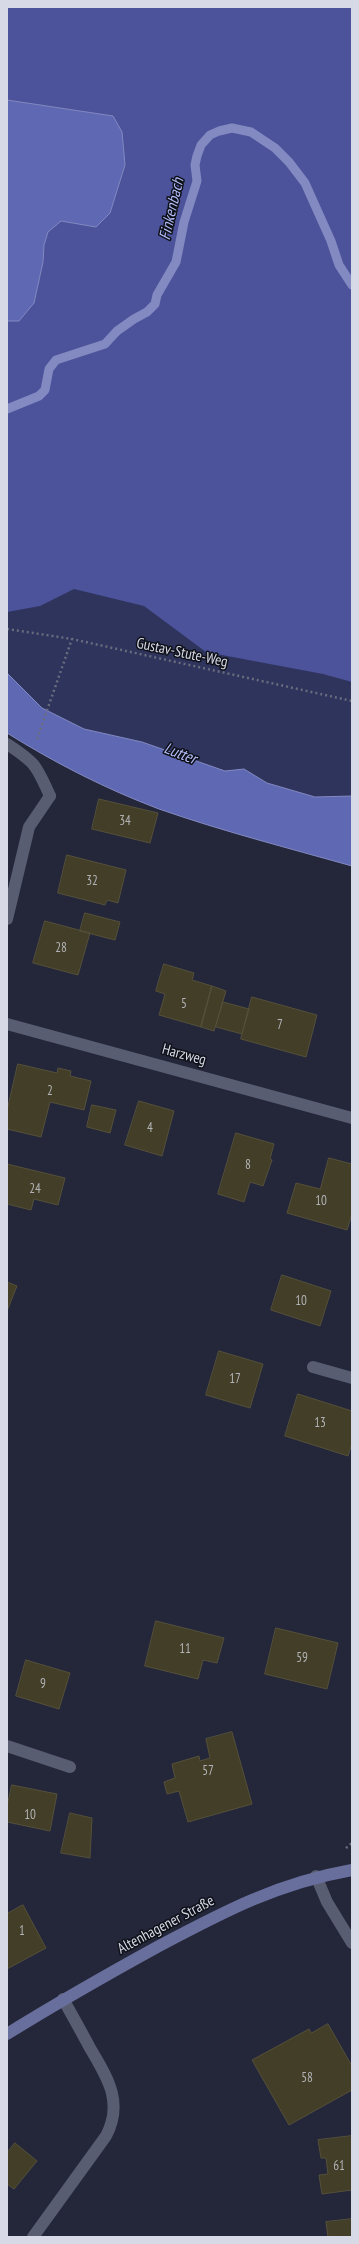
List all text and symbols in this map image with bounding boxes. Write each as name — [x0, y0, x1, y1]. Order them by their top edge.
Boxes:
water label: Finkenbach — [156, 176, 188, 242]
street label: Gustav-Stute-Weg — [135, 635, 229, 671]
water label: Lutter — [161, 739, 199, 769]
house number: 34 — [119, 813, 131, 829]
house number: 32 — [86, 873, 98, 889]
house number: 28 — [55, 940, 67, 956]
house number: 5 — [181, 996, 187, 1012]
house number: 7 — [277, 1017, 283, 1033]
street label: Harzweg — [160, 1041, 208, 1069]
house number: 2 — [47, 1083, 53, 1099]
house number: 4 — [147, 1120, 153, 1136]
house number: 8 — [245, 1157, 251, 1173]
house number: 24 — [29, 1181, 41, 1197]
house number: 10 — [315, 1193, 327, 1209]
house number: 10 — [295, 1293, 307, 1309]
house number: 17 — [229, 1371, 241, 1387]
house number: 13 — [314, 1415, 326, 1431]
house number: 11 — [179, 1641, 191, 1657]
house number: 59 — [296, 1650, 308, 1666]
house number: 9 — [40, 1676, 46, 1692]
house number: 57 — [202, 1763, 214, 1779]
house number: 10 — [24, 1807, 36, 1823]
street label: Altenhagener Straße — [115, 1892, 217, 1958]
house number: 1 — [19, 1923, 25, 1939]
house number: 58 — [301, 2070, 313, 2086]
house number: 61 — [333, 2158, 345, 2174]

